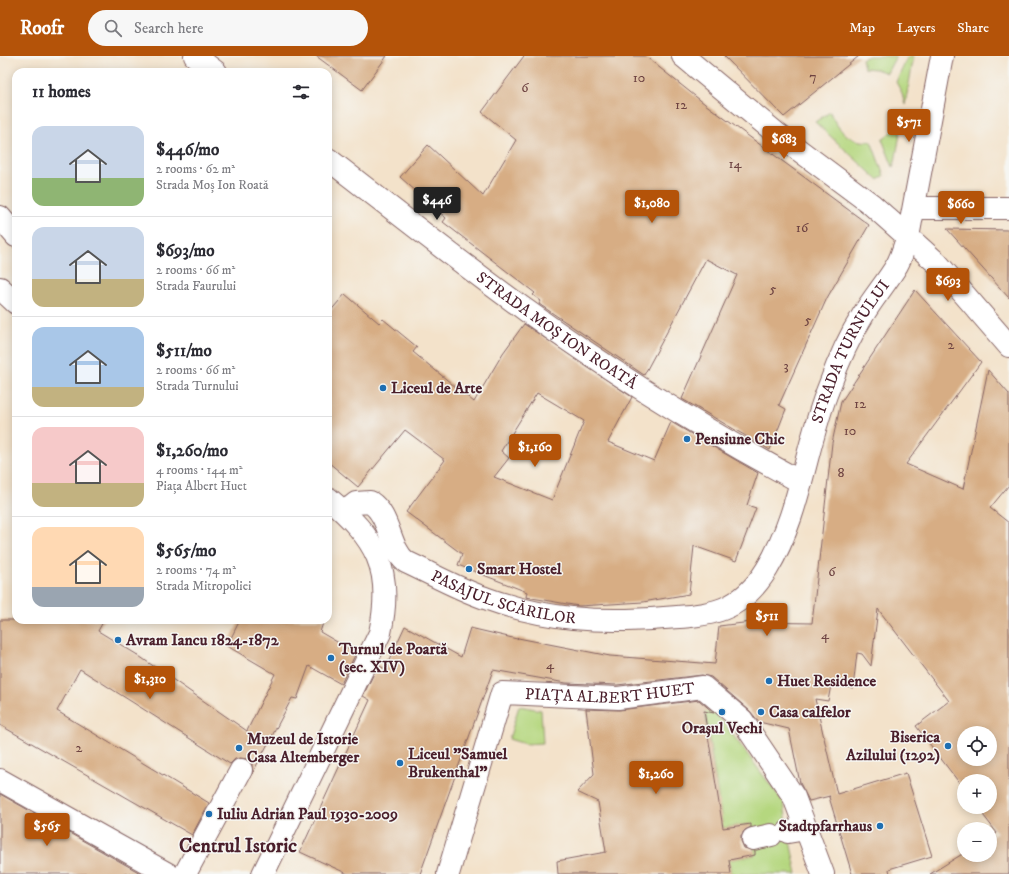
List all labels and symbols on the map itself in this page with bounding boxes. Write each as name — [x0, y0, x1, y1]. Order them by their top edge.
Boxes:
house number: 7 — [809, 68, 817, 86]
house number: 10 — [633, 69, 645, 87]
house number: 6 — [521, 79, 529, 97]
house number: 12 — [675, 96, 687, 114]
pin: $571 — [885, 109, 933, 143]
pin: $683 — [760, 126, 808, 160]
house number: 14 — [728, 155, 743, 173]
pin: $446 — [413, 187, 461, 221]
pin: $1,080 — [619, 190, 685, 224]
pin: $660 — [937, 191, 985, 225]
house number: 16 — [796, 219, 809, 237]
street label: STRADA MOȘ ION ROATĂ — [472, 267, 642, 394]
pin: $693 — [924, 268, 972, 302]
street label: STRADA TURNULUI — [807, 276, 894, 426]
house number: 5 — [770, 280, 777, 298]
house number: 5 — [805, 311, 812, 329]
house number: 2 — [948, 336, 955, 354]
house number: 3 — [783, 357, 789, 375]
place label: Liceul de Arte — [391, 378, 482, 398]
marker: Liceul de Arte — [378, 383, 388, 393]
house number: 12 — [854, 395, 866, 413]
house number: 10 — [844, 422, 856, 440]
place label: Pensiune Chic — [695, 429, 785, 449]
pin: $1,160 — [502, 434, 568, 468]
marker: Pensiune Chic — [682, 434, 692, 444]
house number: 8 — [837, 464, 845, 482]
place label: Smart Hostel — [477, 559, 563, 579]
house number: 6 — [828, 563, 836, 581]
marker: Smart Hostel — [464, 564, 474, 574]
street label: PASAJUL SCĂRILOR — [428, 566, 577, 628]
pin: $511 — [743, 603, 791, 637]
house number: 4 — [821, 626, 830, 644]
place label: Avram Iancu 1824-1872 — [125, 630, 280, 650]
marker: Avram Iancu 1824-1872 — [113, 635, 123, 645]
place label: Turnul de Poartă (sec. XIV) — [338, 639, 449, 677]
marker: Turnul de Poartă (sec. XIV) — [326, 653, 336, 663]
house number: 4 — [546, 656, 555, 674]
pin: $1,310 — [117, 666, 183, 700]
place label: Huet Residence — [777, 671, 877, 691]
marker: Huet Residence — [764, 676, 774, 686]
street label: PIAȚA ALBERT HUET — [524, 678, 696, 708]
place label: Casa calfelor — [769, 702, 852, 722]
marker: Orașul Vechi — [717, 707, 727, 717]
marker: Casa calfelor — [756, 707, 766, 717]
place label: Orașul Vechi — [682, 718, 762, 738]
place label: Biserica Azilului (1292) — [845, 727, 941, 765]
place label: Muzeul de Istorie Casa Altemberger — [247, 729, 360, 767]
house number: 2 — [76, 739, 83, 757]
marker: Biserica Azilului (1292) — [943, 741, 953, 751]
marker: Muzeul de Istorie Casa Altemberger — [234, 743, 244, 753]
place label: Liceul "Samuel Brukenthal" — [408, 744, 509, 782]
marker: Liceul "Samuel Brukenthal" — [395, 758, 405, 768]
pin: $1,260 — [623, 761, 689, 795]
place label: Iuliu Adrian Paul 1930-2009 — [217, 804, 398, 824]
marker: Iuliu Adrian Paul 1930-2009 — [204, 809, 214, 819]
pin: $565 — [23, 813, 71, 847]
place label: Stadtpfarrhaus — [779, 816, 873, 836]
marker: Stadtpfarrhaus — [875, 821, 885, 831]
district label: Centrul Istoric — [179, 834, 297, 859]

